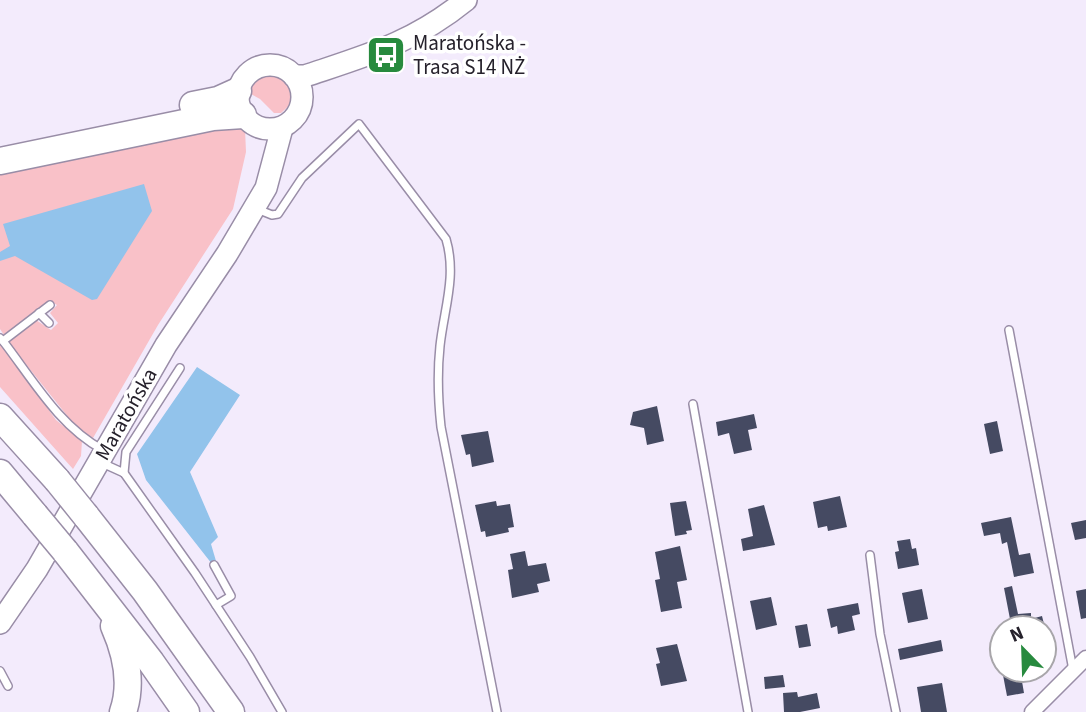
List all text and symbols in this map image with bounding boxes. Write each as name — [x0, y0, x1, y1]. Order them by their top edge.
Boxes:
place label: Maratońska - Trasa S14 NŻ — [413, 28, 526, 82]
bus stop icon: Maratońska - Trasa S14 NŻ — [365, 34, 407, 76]
street label: Maratońska — [87, 362, 165, 466]
north arrow — [988, 614, 1058, 684]
text: N — [1006, 620, 1028, 650]

